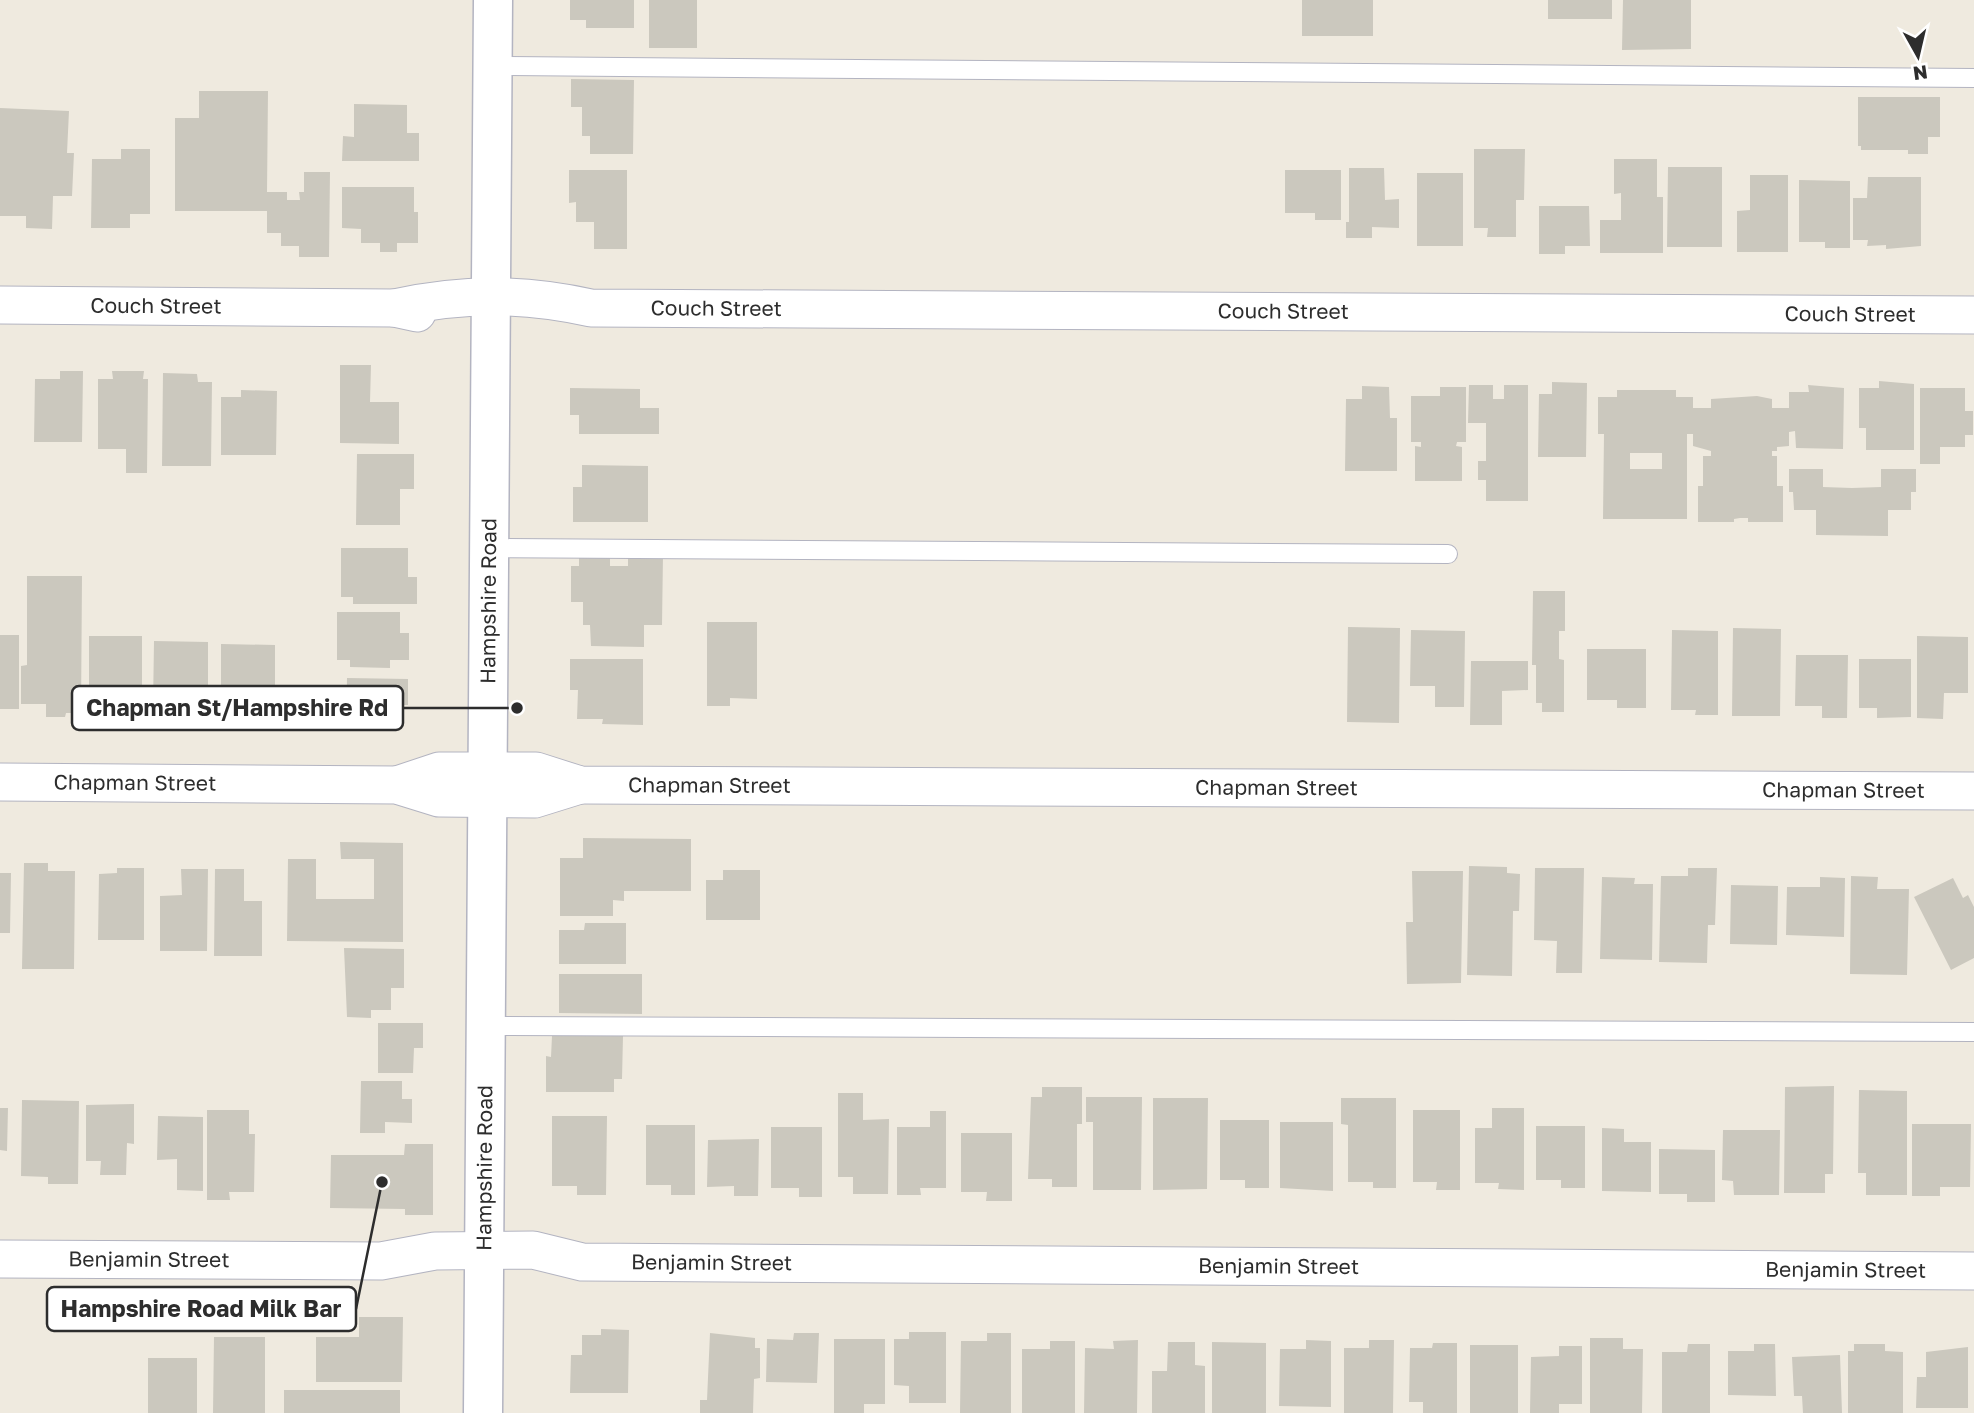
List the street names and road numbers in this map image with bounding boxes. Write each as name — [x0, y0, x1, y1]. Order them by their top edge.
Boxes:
street label: Couch Street — [90, 292, 222, 319]
street label: Couch Street — [651, 294, 782, 321]
street label: Couch Street — [1218, 297, 1349, 324]
street label: Couch Street — [1785, 300, 1916, 327]
street label: Hampshire Road — [474, 518, 501, 684]
street label: Chapman Street — [53, 768, 217, 796]
street label: Chapman Street — [628, 771, 791, 798]
street label: Chapman Street — [1195, 774, 1358, 800]
street label: Chapman Street — [1762, 776, 1925, 803]
street label: Hampshire Road — [470, 1085, 497, 1251]
street label: Benjamin Street — [68, 1245, 230, 1272]
street label: Benjamin Street — [631, 1248, 792, 1275]
street label: Benjamin Street — [1198, 1252, 1359, 1279]
street label: Benjamin Street — [1765, 1256, 1926, 1283]

